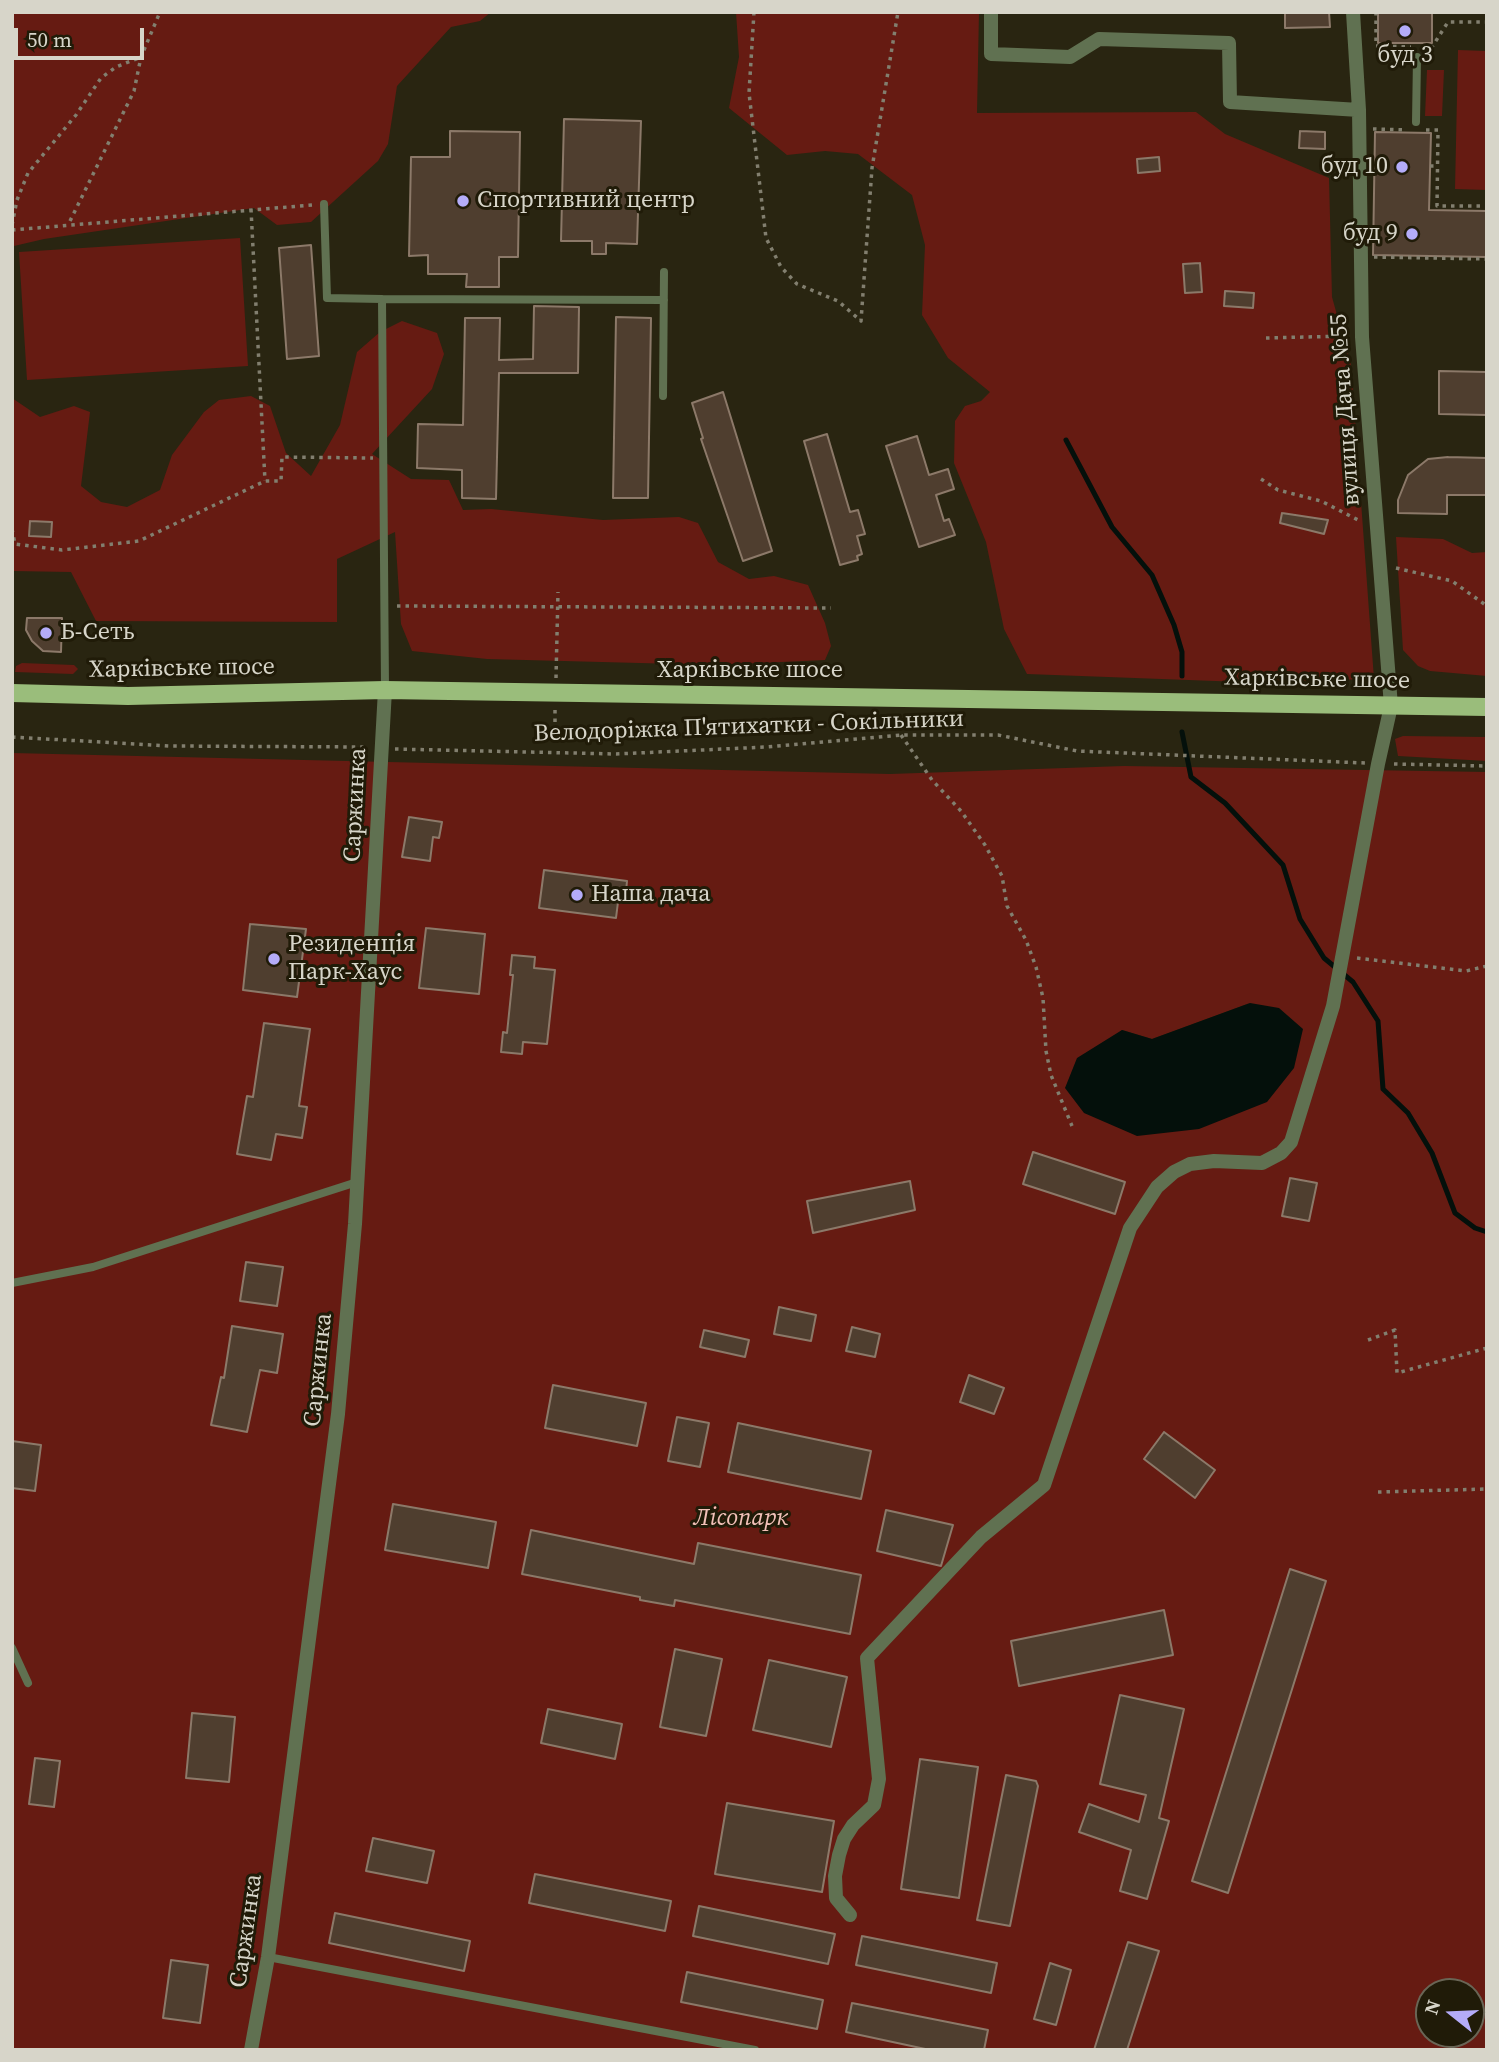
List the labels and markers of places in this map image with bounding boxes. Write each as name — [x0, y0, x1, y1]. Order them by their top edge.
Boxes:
marker: буд 3 — [1397, 23, 1413, 39]
place label: буд 3 — [1377, 42, 1433, 70]
place label: буд 10 — [1321, 153, 1388, 181]
marker: буд 10 — [1394, 159, 1410, 175]
place label: Спортивний центр — [477, 187, 695, 215]
marker: Спортивний центр — [455, 193, 471, 209]
place label: буд 9 — [1343, 220, 1398, 248]
marker: буд 9 — [1404, 226, 1420, 242]
place label: Б-Сеть — [60, 619, 135, 647]
marker: Б-Сеть — [38, 625, 54, 641]
place label: Наша дача — [591, 881, 710, 909]
marker: Наша дача — [569, 887, 585, 903]
place label: Резиденція Парк-Хаус — [288, 931, 415, 987]
marker: Резиденція Парк-Хаус — [266, 951, 282, 967]

